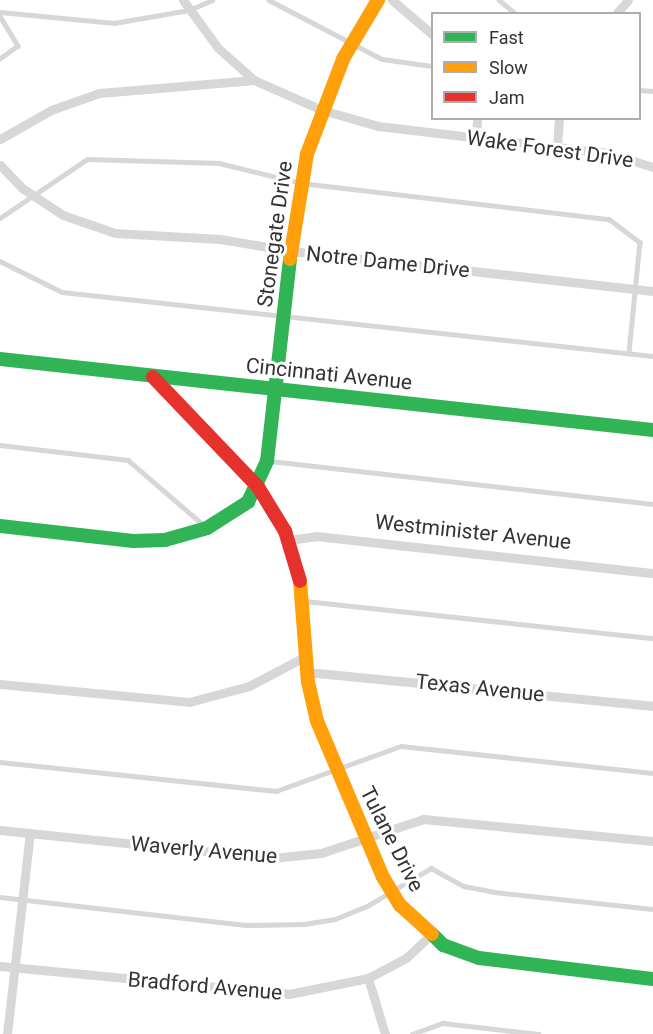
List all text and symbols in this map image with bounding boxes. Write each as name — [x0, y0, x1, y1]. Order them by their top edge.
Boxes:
legend — [431, 12, 641, 120]
text: Fast — [489, 27, 524, 48]
text: Slow — [489, 57, 528, 78]
text: Jam — [489, 87, 525, 108]
street label: Wake Forest Drive — [465, 125, 635, 173]
street label: Stonegate Drive — [252, 159, 298, 309]
street label: Notre Dame Drive — [305, 241, 471, 283]
street label: Cincinnati Avenue — [245, 353, 413, 395]
street label: Westminister Avenue — [374, 509, 572, 555]
street label: Texas Avenue — [414, 669, 546, 707]
street label: Tulane Drive — [355, 782, 429, 896]
street label: Waverly Avenue — [130, 831, 278, 869]
street label: Bradford Avenue — [127, 967, 283, 1005]

